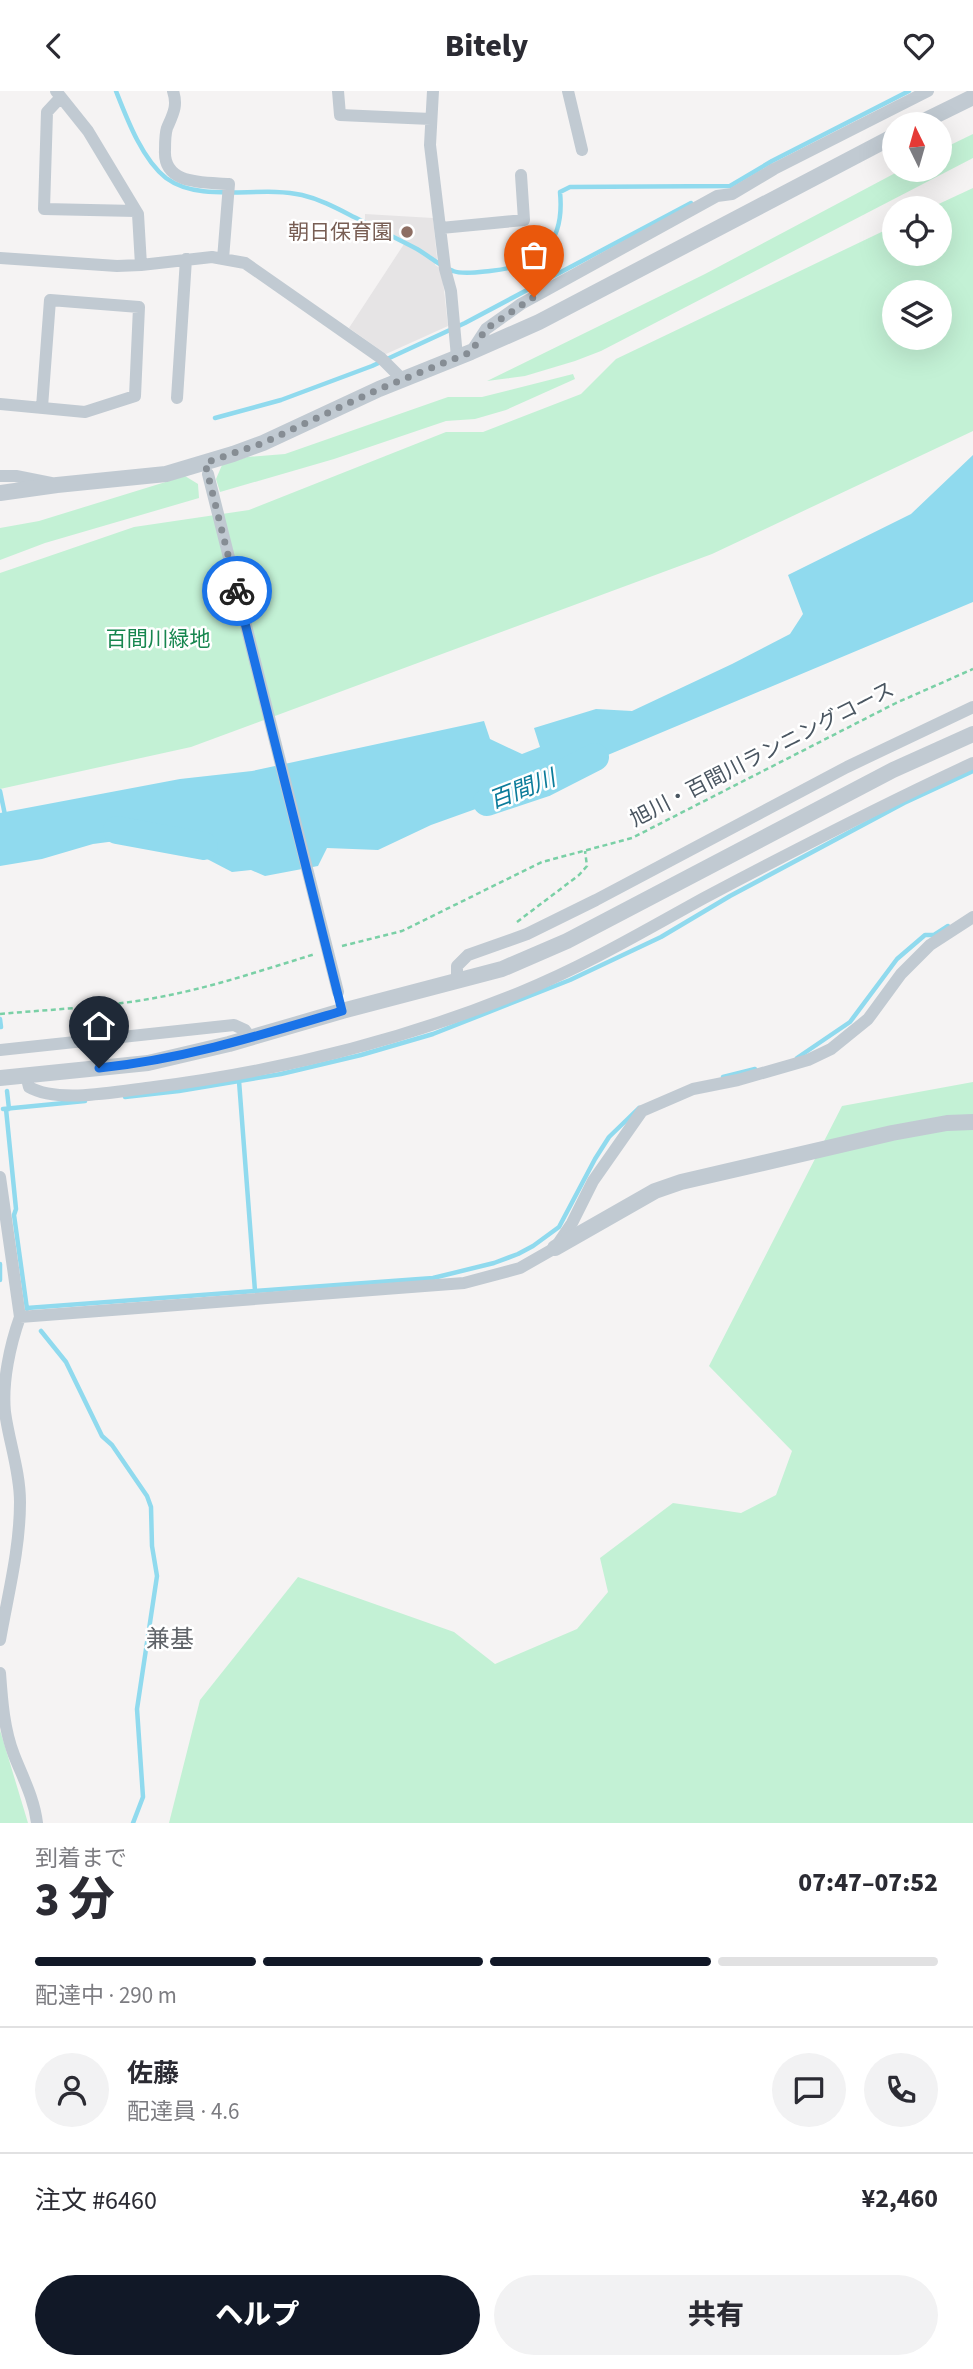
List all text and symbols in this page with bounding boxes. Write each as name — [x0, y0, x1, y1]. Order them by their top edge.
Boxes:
text: Bitely — [445, 23, 528, 69]
icon: back — [35, 27, 73, 65]
icon: heart — [900, 27, 938, 65]
north arrow — [882, 112, 952, 182]
map controls — [882, 112, 952, 350]
button: locate — [882, 196, 952, 266]
place label: 朝日保育園 — [288, 217, 393, 247]
marker: 朝日保育園 — [399, 224, 415, 240]
pin — [504, 225, 564, 297]
icon: bag — [515, 236, 553, 274]
button: layers — [882, 280, 952, 350]
courier — [202, 556, 272, 626]
icon: bike — [218, 572, 256, 610]
park label: 百間川緑地 — [106, 624, 211, 654]
street label: 旭川・百間川ランニングコース — [625, 674, 899, 834]
water label: 百間川 — [484, 761, 563, 817]
pin — [69, 996, 129, 1068]
icon: home — [80, 1007, 118, 1045]
district label: 兼基 — [146, 1622, 194, 1657]
text: 到着まで — [35, 1842, 127, 1875]
text: 07:47–07:52 — [798, 1864, 938, 1901]
text: 3 分 — [35, 1868, 115, 1933]
text: 配達中 · 290 m — [35, 1979, 177, 2012]
button: person — [35, 2053, 109, 2127]
button: chat — [772, 2053, 846, 2127]
button: phone — [864, 2053, 938, 2127]
text: 佐藤 — [127, 2055, 179, 2092]
text: 配達員 · 4.6 — [127, 2095, 240, 2128]
text: ¥2,460 — [862, 2180, 938, 2217]
text: 注文 #6460 — [35, 2182, 157, 2219]
button: ヘルプ — [35, 2275, 480, 2355]
button: 共有 — [494, 2275, 938, 2355]

